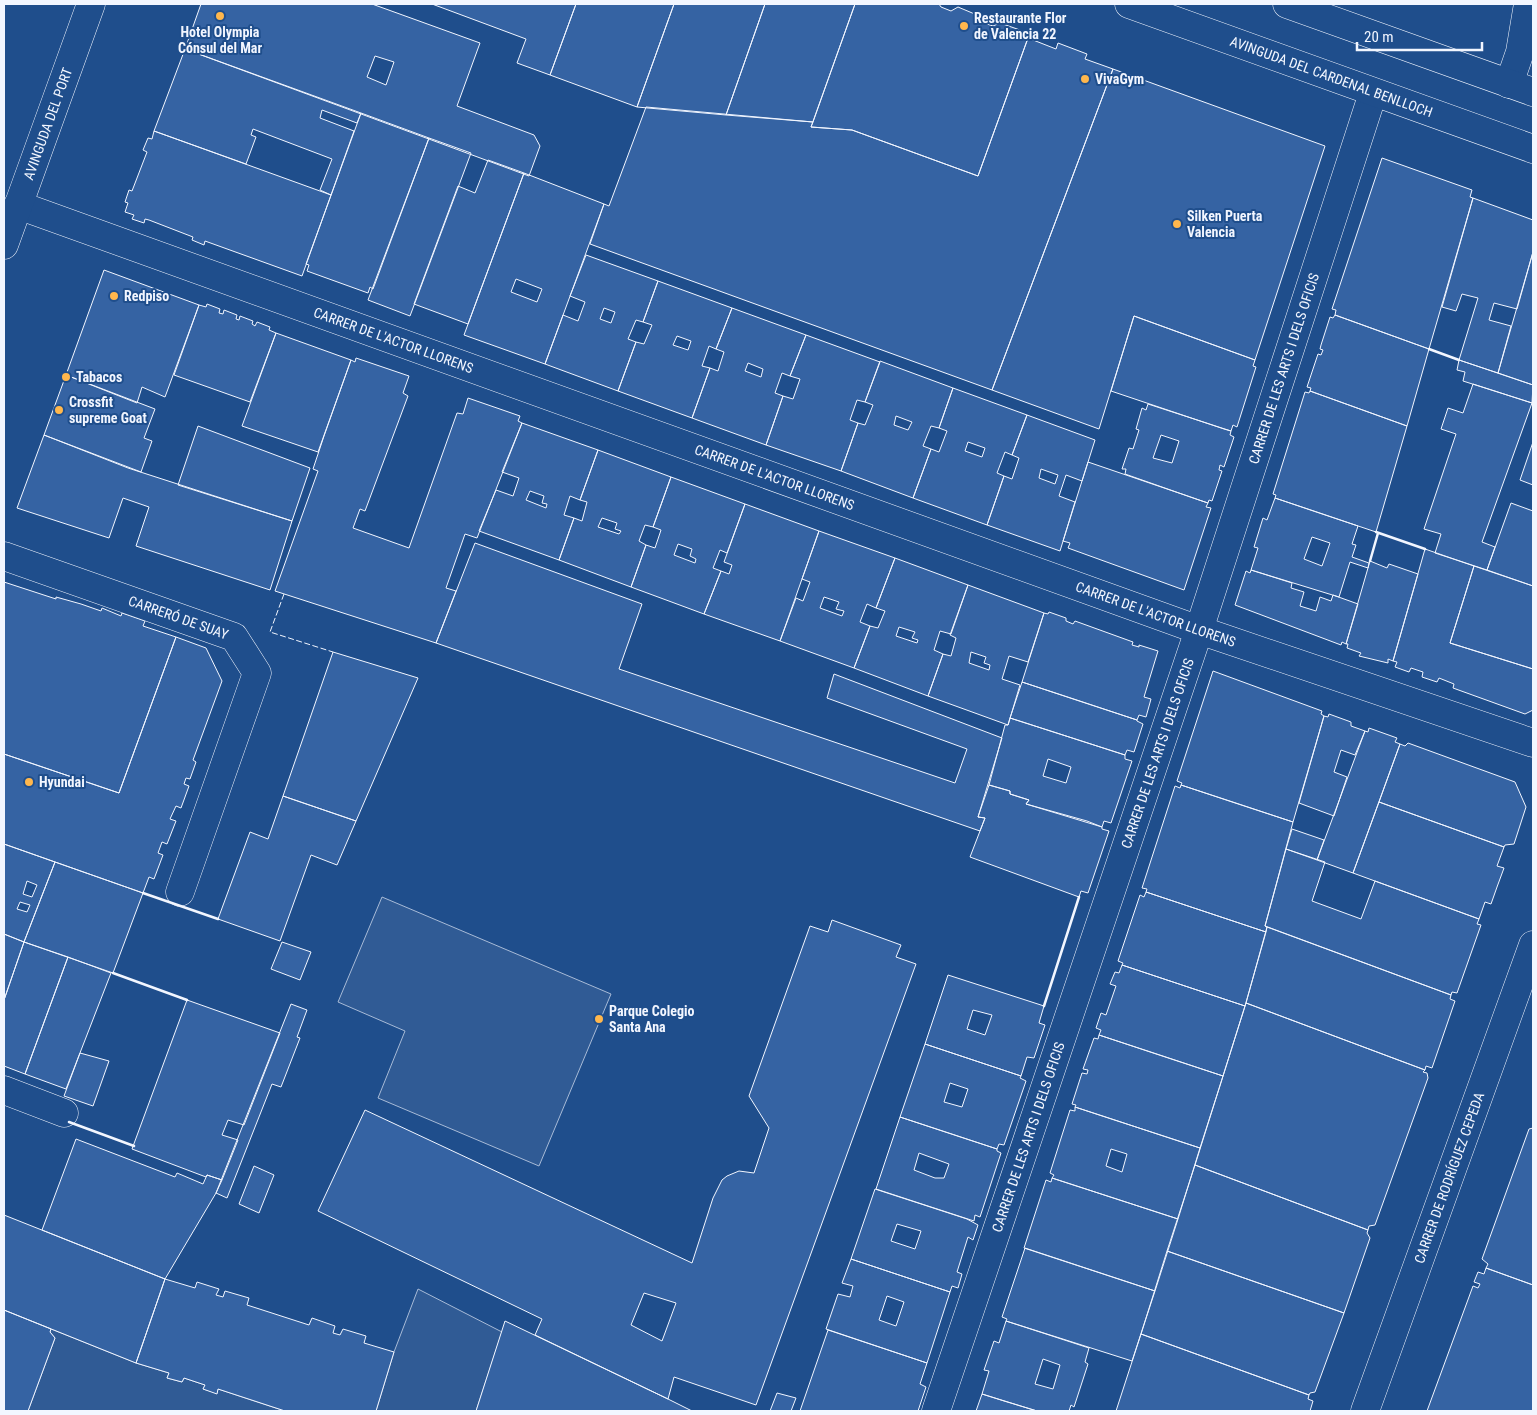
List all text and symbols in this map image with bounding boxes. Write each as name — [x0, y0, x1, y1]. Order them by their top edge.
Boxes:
marker: Hotel Olympia Cónsul del Mar — [214, 10, 226, 22]
place label: Restaurante Flor de Valencia 22 — [974, 10, 1067, 42]
marker: Restaurante Flor de Valencia 22 — [958, 20, 970, 32]
scale bar — [1357, 20, 1482, 52]
place label: Hotel Olympia Cónsul del Mar — [178, 24, 262, 56]
text: 20 m — [1364, 28, 1394, 46]
street label: AVINGUDA DEL CARDENAL BENLLOCH — [1228, 33, 1435, 120]
street label: AVINGUDA DEL PORT — [20, 65, 75, 182]
place label: VivaGym — [1095, 71, 1144, 87]
marker: VivaGym — [1079, 73, 1091, 85]
place label: Silken Puerta Valencia — [1187, 208, 1263, 240]
marker: Silken Puerta Valencia — [1171, 218, 1183, 230]
street label: CARRER DE LES ARTS I DELS OFICIS — [1245, 271, 1322, 466]
place label: Redpiso — [124, 288, 169, 304]
marker: Redpiso — [108, 290, 120, 302]
street label: CARRER DE L'ACTOR LLORENS — [311, 304, 475, 376]
place label: Tabacos — [76, 369, 122, 385]
marker: Tabacos — [60, 371, 72, 383]
place label: Crossfit supreme Goat — [69, 394, 147, 426]
marker: Crossfit supreme Goat — [53, 404, 65, 416]
street label: CARRER DE L'ACTOR LLORENS — [692, 441, 857, 513]
street label: CARRER DE L'ACTOR LLORENS — [1074, 578, 1238, 650]
street label: CARRERÓ DE SUAY — [126, 592, 231, 643]
street label: CARRER DE LES ARTS I DELS OFICIS — [1118, 656, 1197, 850]
place label: Hyundai — [39, 774, 85, 790]
marker: Hyundai — [23, 776, 35, 788]
place label: Parque Colegio Santa Ana — [609, 1003, 694, 1035]
marker: Parque Colegio Santa Ana — [593, 1013, 605, 1025]
street label: CARRER DE LES ARTS I DELS OFICIS — [989, 1040, 1068, 1234]
street label: CARRER DE RODRÍGUEZ CEPEDA — [1411, 1090, 1487, 1265]

